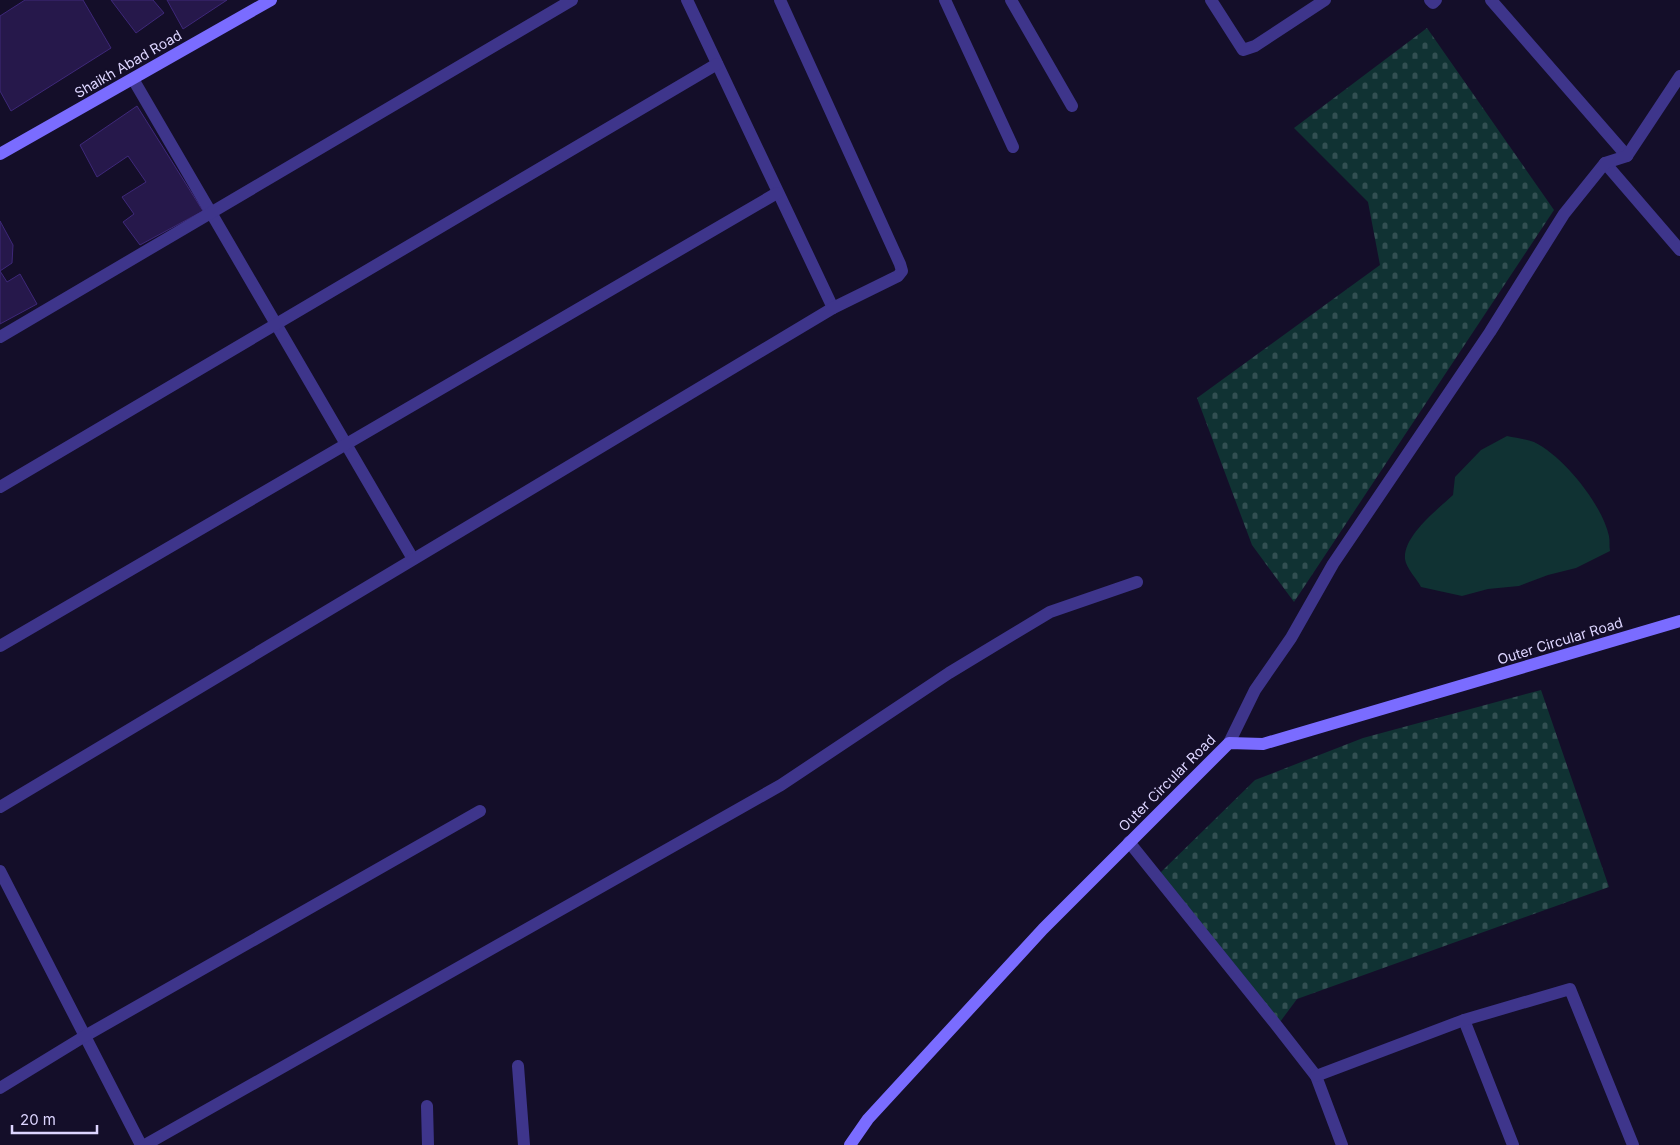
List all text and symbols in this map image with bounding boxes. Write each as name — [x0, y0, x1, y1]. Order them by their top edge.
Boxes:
street label: Shaikh Abad Road — [71, 26, 184, 101]
street label: Outer Circular Road — [1495, 613, 1624, 668]
street label: Outer Circular Road — [1115, 731, 1219, 835]
scale bar — [12, 1102, 98, 1134]
text: 20 m — [20, 1110, 56, 1129]

